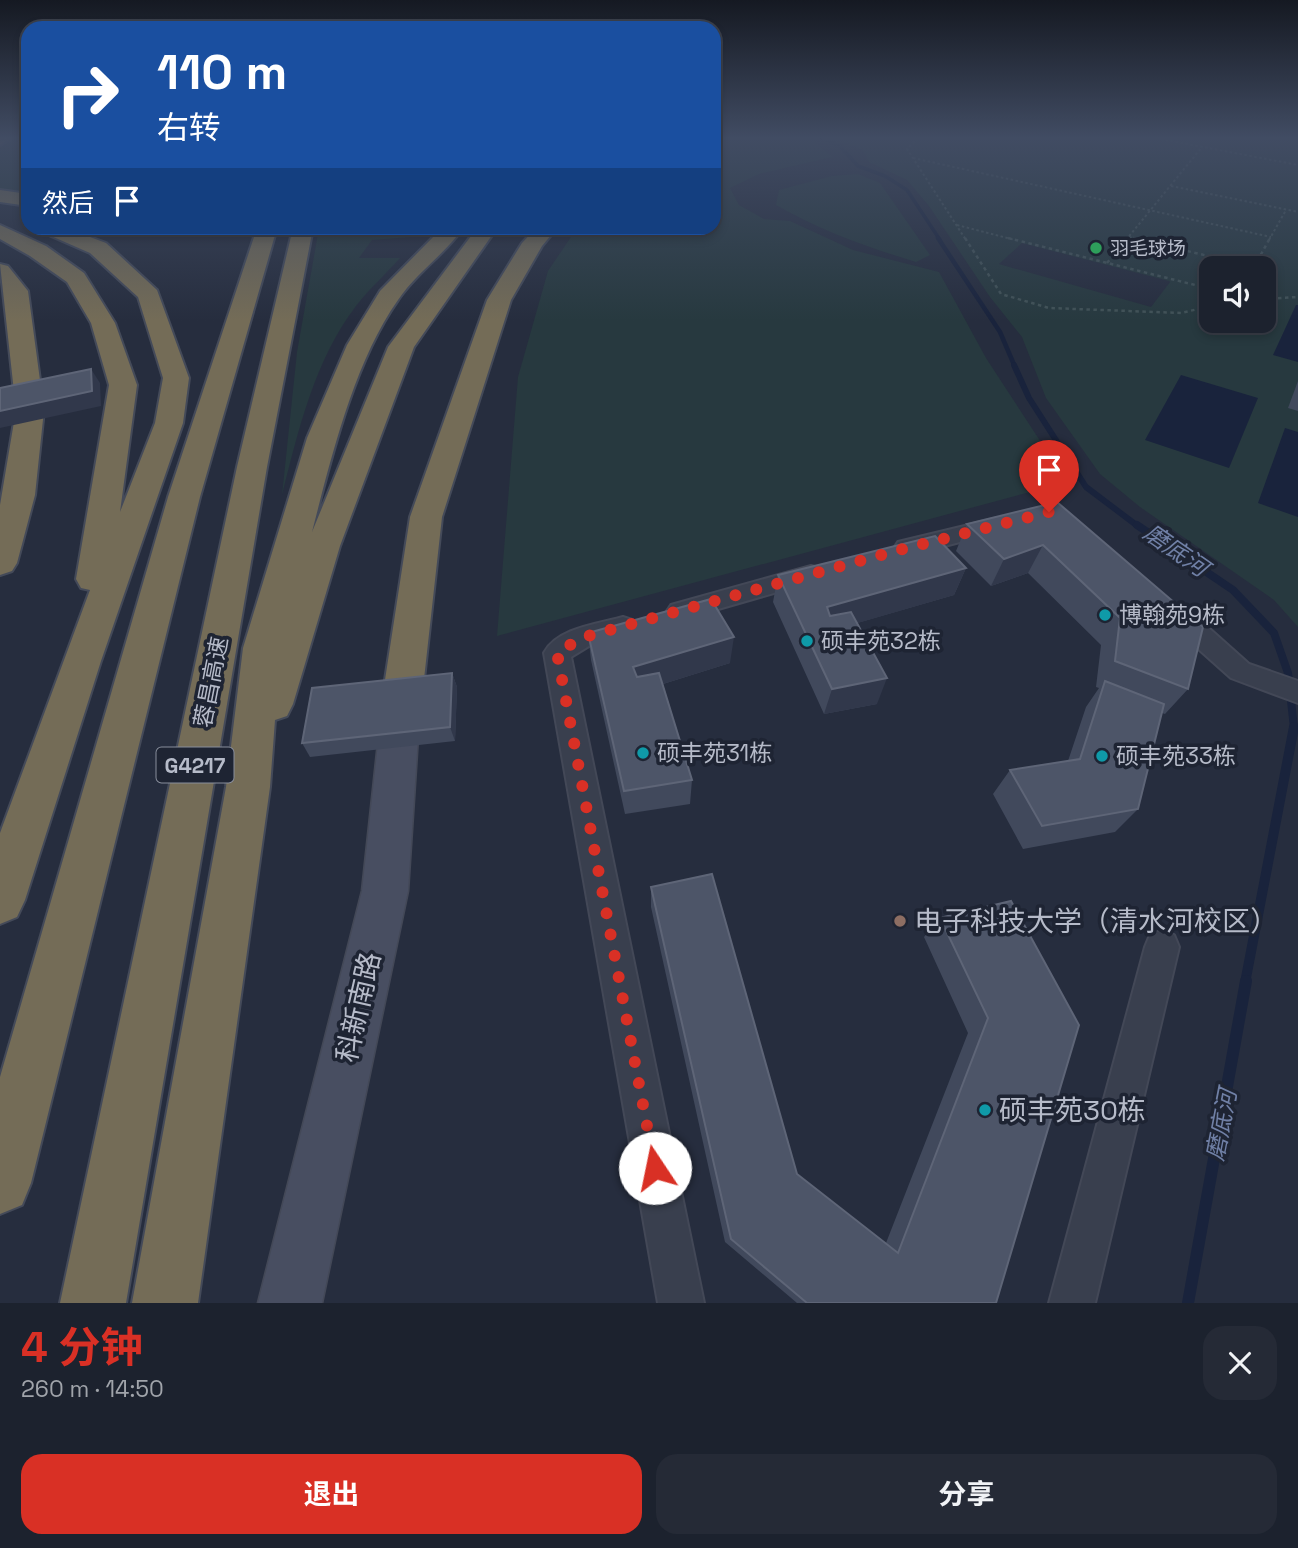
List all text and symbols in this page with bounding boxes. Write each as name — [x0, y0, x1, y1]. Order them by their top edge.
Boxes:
text: 110 m — [157, 41, 287, 103]
icon: right — [42, 49, 133, 140]
text: 右转 — [157, 108, 221, 148]
icon: arrive — [108, 182, 146, 220]
text: 然后 — [42, 186, 94, 220]
place label: 羽毛球场 — [1110, 236, 1186, 261]
marker: 羽毛球场 — [1088, 240, 1104, 256]
map controls — [1199, 256, 1276, 333]
button: sound — [1199, 256, 1276, 333]
pin — [1019, 440, 1079, 512]
icon: arrive — [1030, 451, 1068, 489]
water label: 磨底河 — [1138, 517, 1218, 586]
place label: 博翰苑9栋 — [1119, 600, 1225, 630]
marker: 博翰苑9栋 — [1097, 607, 1113, 623]
place label: 硕丰苑32栋 — [821, 626, 941, 656]
marker: 硕丰苑32栋 — [799, 633, 815, 649]
street label: 蓉昌高速 — [187, 634, 235, 730]
place label: 硕丰苑31栋 — [657, 738, 772, 768]
place label: 硕丰苑33栋 — [1116, 741, 1236, 771]
marker: 硕丰苑31栋 — [635, 745, 651, 761]
road number: G4217 — [156, 748, 234, 782]
marker: 硕丰苑33栋 — [1094, 748, 1110, 764]
place label: 电子科技大学（清水河校区） — [914, 903, 1278, 939]
marker: 电子科技大学（清水河校区） — [892, 913, 908, 929]
street label: 科新南路 — [328, 948, 388, 1066]
water label: 磨底河 — [1199, 1083, 1244, 1163]
place label: 硕丰苑30栋 — [999, 1092, 1146, 1128]
marker: 硕丰苑30栋 — [977, 1102, 993, 1118]
position arrow — [618, 1131, 692, 1205]
text: 4 分钟 — [21, 1321, 142, 1374]
button: close — [1203, 1326, 1277, 1400]
text: 260 m · 14:50 — [21, 1374, 164, 1404]
button: 退出 — [21, 1454, 642, 1534]
button: 分享 — [656, 1454, 1277, 1534]

